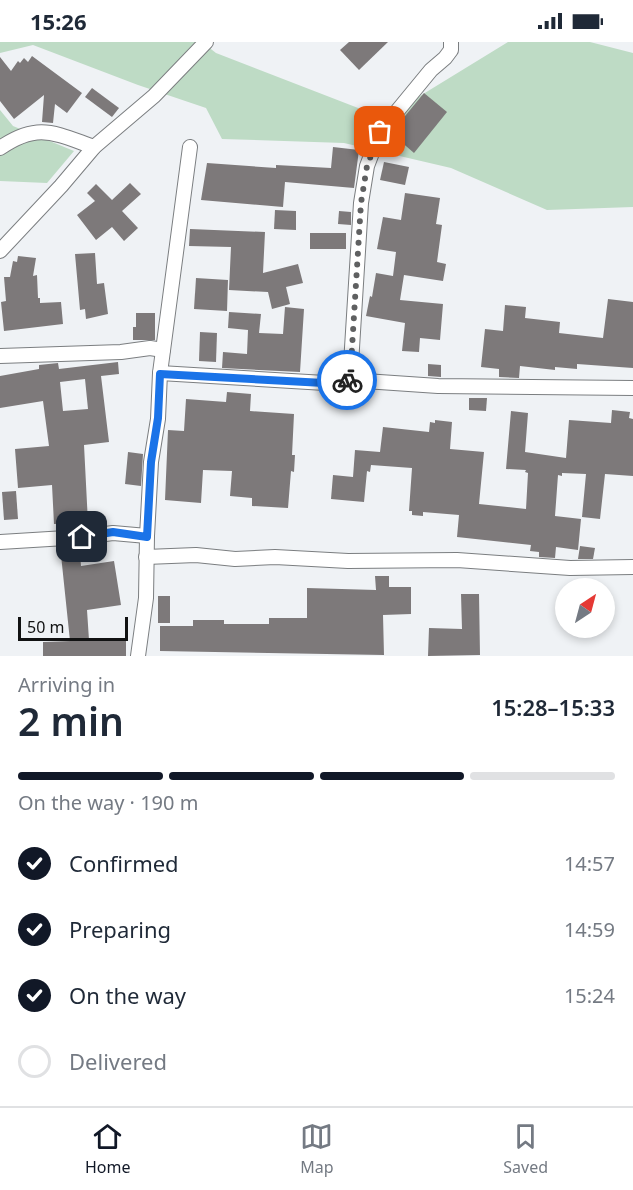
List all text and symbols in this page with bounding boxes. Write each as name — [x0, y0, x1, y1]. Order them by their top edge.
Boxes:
text: 15:26 — [30, 6, 87, 36]
pin — [354, 106, 405, 157]
icon: bag — [363, 115, 396, 148]
courier — [317, 350, 377, 410]
icon: bike — [331, 364, 364, 397]
pin — [56, 511, 107, 562]
icon: home — [65, 520, 98, 553]
north arrow — [555, 578, 615, 638]
map controls — [555, 578, 615, 638]
scale bar — [18, 614, 128, 642]
text: 50 m — [27, 616, 64, 638]
text: Arriving in — [18, 671, 115, 698]
text: 15:28–15:33 — [491, 692, 615, 722]
text: 2 min — [18, 694, 124, 747]
text: On the way · 190 m — [18, 789, 198, 816]
icon: check — [18, 847, 51, 880]
text: Confirmed — [69, 848, 179, 878]
text: 14:57 — [564, 850, 615, 877]
icon: check — [18, 913, 51, 946]
text: Preparing — [69, 914, 171, 944]
text: 14:59 — [564, 916, 615, 943]
icon: check — [18, 979, 51, 1012]
text: On the way — [69, 980, 186, 1010]
text: 15:24 — [564, 982, 615, 1009]
text: Delivered — [69, 1046, 167, 1076]
tab: Home — [85, 1120, 130, 1178]
tab: Map — [300, 1120, 334, 1178]
tab: Saved — [503, 1120, 548, 1178]

